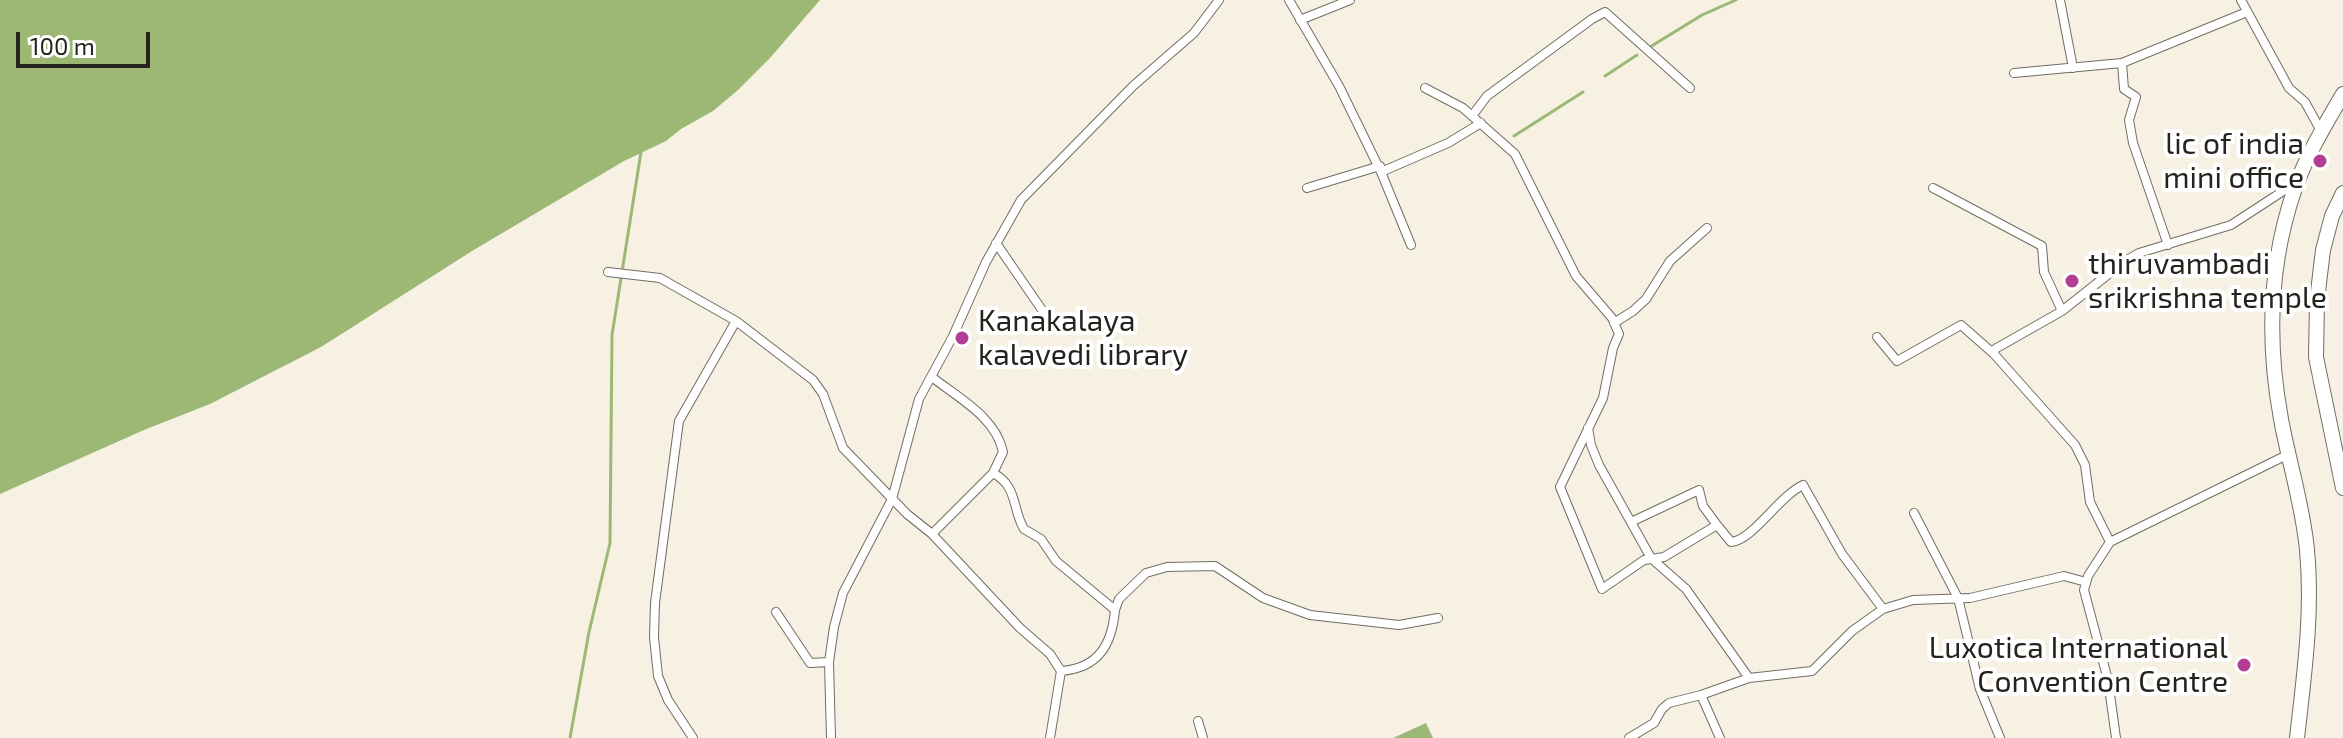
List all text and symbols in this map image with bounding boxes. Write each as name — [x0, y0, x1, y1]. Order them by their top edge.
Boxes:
scale bar — [20, 16, 154, 66]
text: 100 m — [30, 31, 95, 60]
place label: lic of india mini office — [2163, 126, 2304, 196]
marker: lic of india mini office — [2311, 152, 2329, 170]
place label: thiruvambadi srikrishna temple — [2088, 246, 2327, 316]
marker: thiruvambadi srikrishna temple — [2063, 272, 2081, 290]
place label: Kanakalaya kalavedi library — [978, 303, 1188, 374]
marker: Kanakalaya kalavedi library — [953, 329, 971, 347]
place label: Luxotica International Convention Centre — [1929, 630, 2228, 700]
marker: Luxotica International Convention Centre — [2235, 656, 2253, 674]

